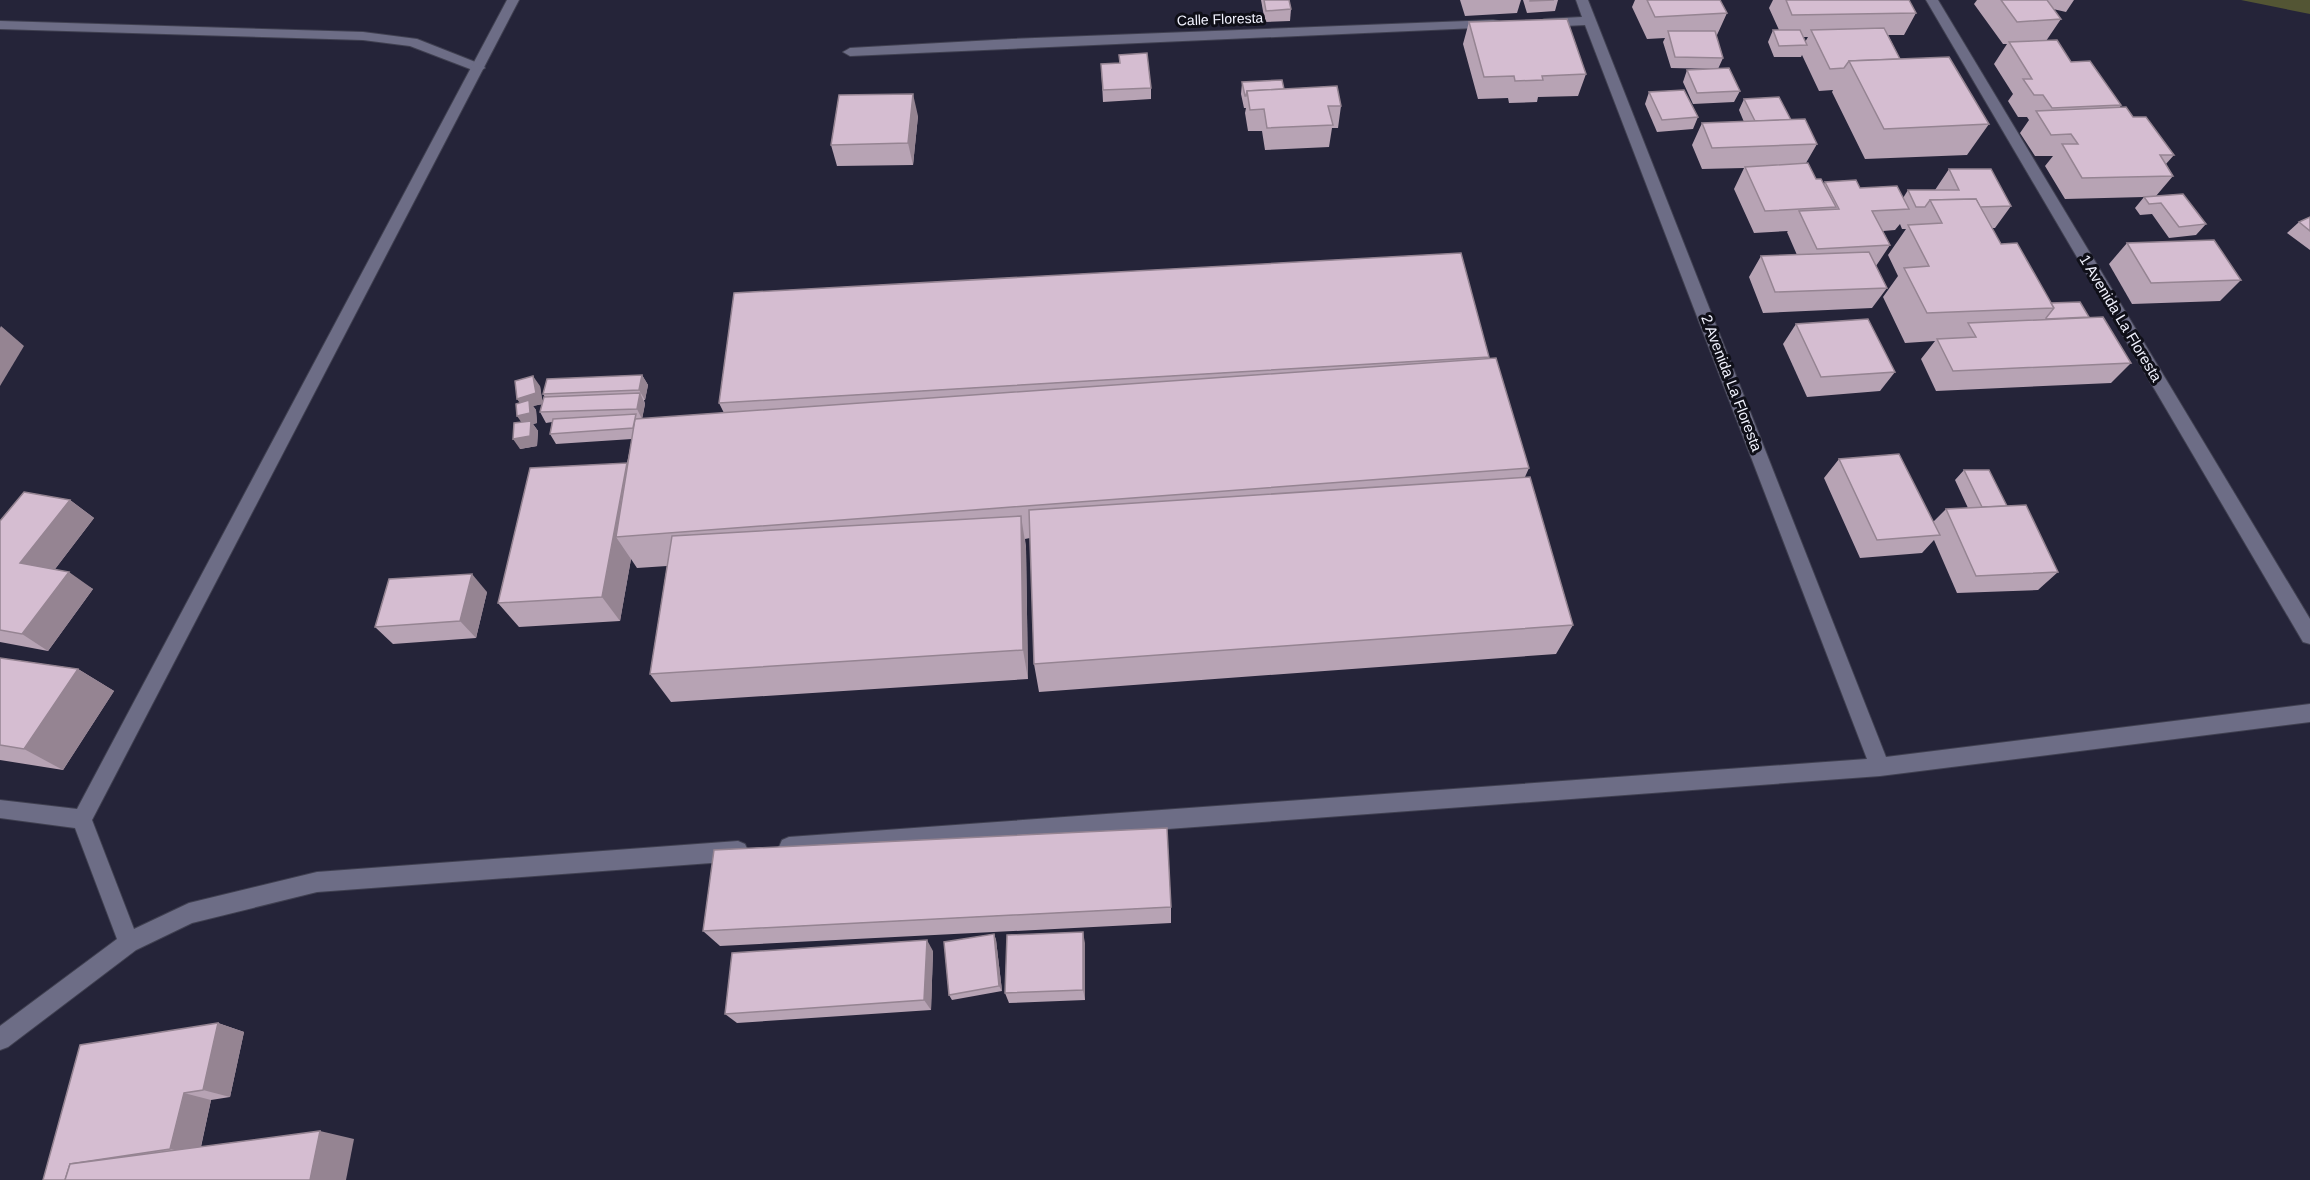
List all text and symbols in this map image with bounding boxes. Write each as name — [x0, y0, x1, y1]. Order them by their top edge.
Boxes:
street label: Calle Floresta — [1177, 9, 1264, 29]
street label: 1 Avenida La Floresta — [2076, 252, 2166, 385]
street label: 2 Avenida La Floresta — [1698, 312, 1766, 454]

